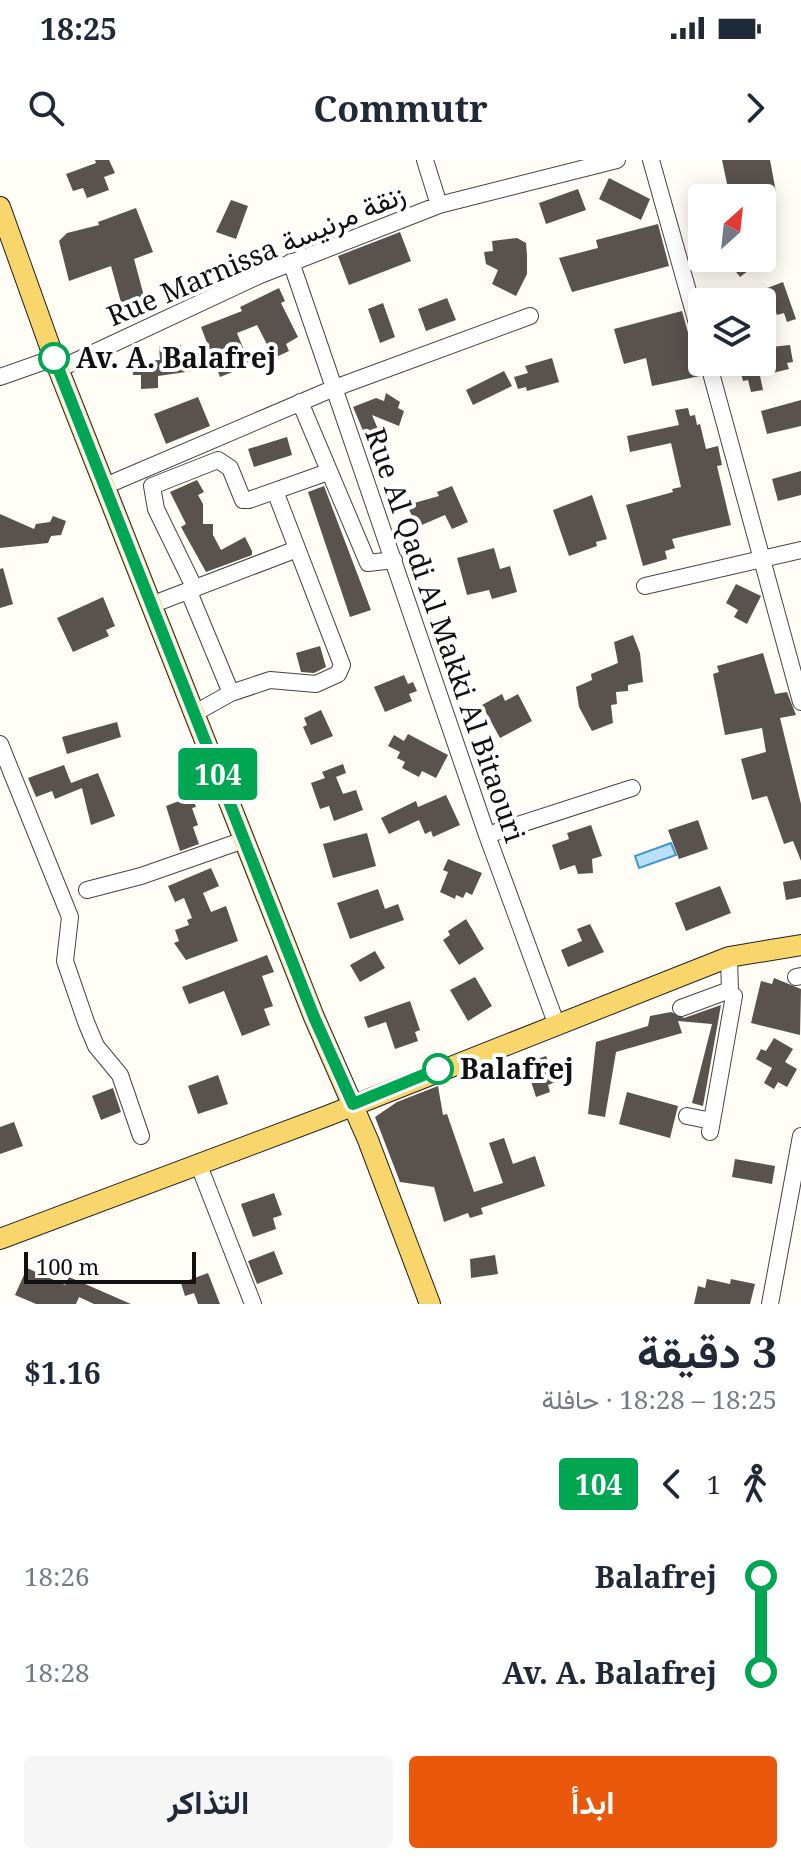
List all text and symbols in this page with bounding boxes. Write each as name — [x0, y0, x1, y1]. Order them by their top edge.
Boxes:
text: 18:25 — [40, 8, 117, 49]
text: Commutr — [313, 84, 488, 133]
icon: search — [24, 86, 68, 130]
icon: forward — [733, 86, 777, 130]
street label: Rue Marnissa زنقة مرنيسة — [101, 174, 411, 334]
north arrow — [688, 184, 776, 272]
map controls — [688, 184, 776, 376]
button: layers — [688, 288, 776, 376]
place label: Av. A. Balafrej — [76, 338, 277, 376]
marker: Av. A. Balafrej — [39, 343, 69, 373]
street label: Rue Al Qadi Al Makki Al Bitaouri — [357, 423, 535, 847]
line badge: 104 — [172, 748, 264, 800]
text: 104 — [194, 755, 242, 793]
place label: Balafrej — [460, 1049, 574, 1087]
marker: Balafrej — [423, 1054, 453, 1084]
scale bar — [24, 1248, 196, 1284]
text: 100 m — [36, 1251, 99, 1281]
text: 3 دقيقة — [637, 1321, 777, 1381]
text: $1.16 — [24, 1352, 101, 1393]
text: 18:25 – 18:28 · حافلة — [541, 1381, 777, 1417]
icon: back — [650, 1462, 694, 1506]
icon: walk — [733, 1462, 777, 1506]
text: 104 — [575, 1465, 622, 1503]
text: 1 — [706, 1466, 721, 1502]
text: Balafrej — [595, 1556, 717, 1597]
text: 18:26 — [24, 1558, 90, 1594]
text: Av. A. Balafrej — [502, 1652, 717, 1693]
text: 18:28 — [24, 1654, 90, 1690]
button: التذاكر — [24, 1756, 393, 1848]
button: ابدأ — [409, 1756, 777, 1848]

